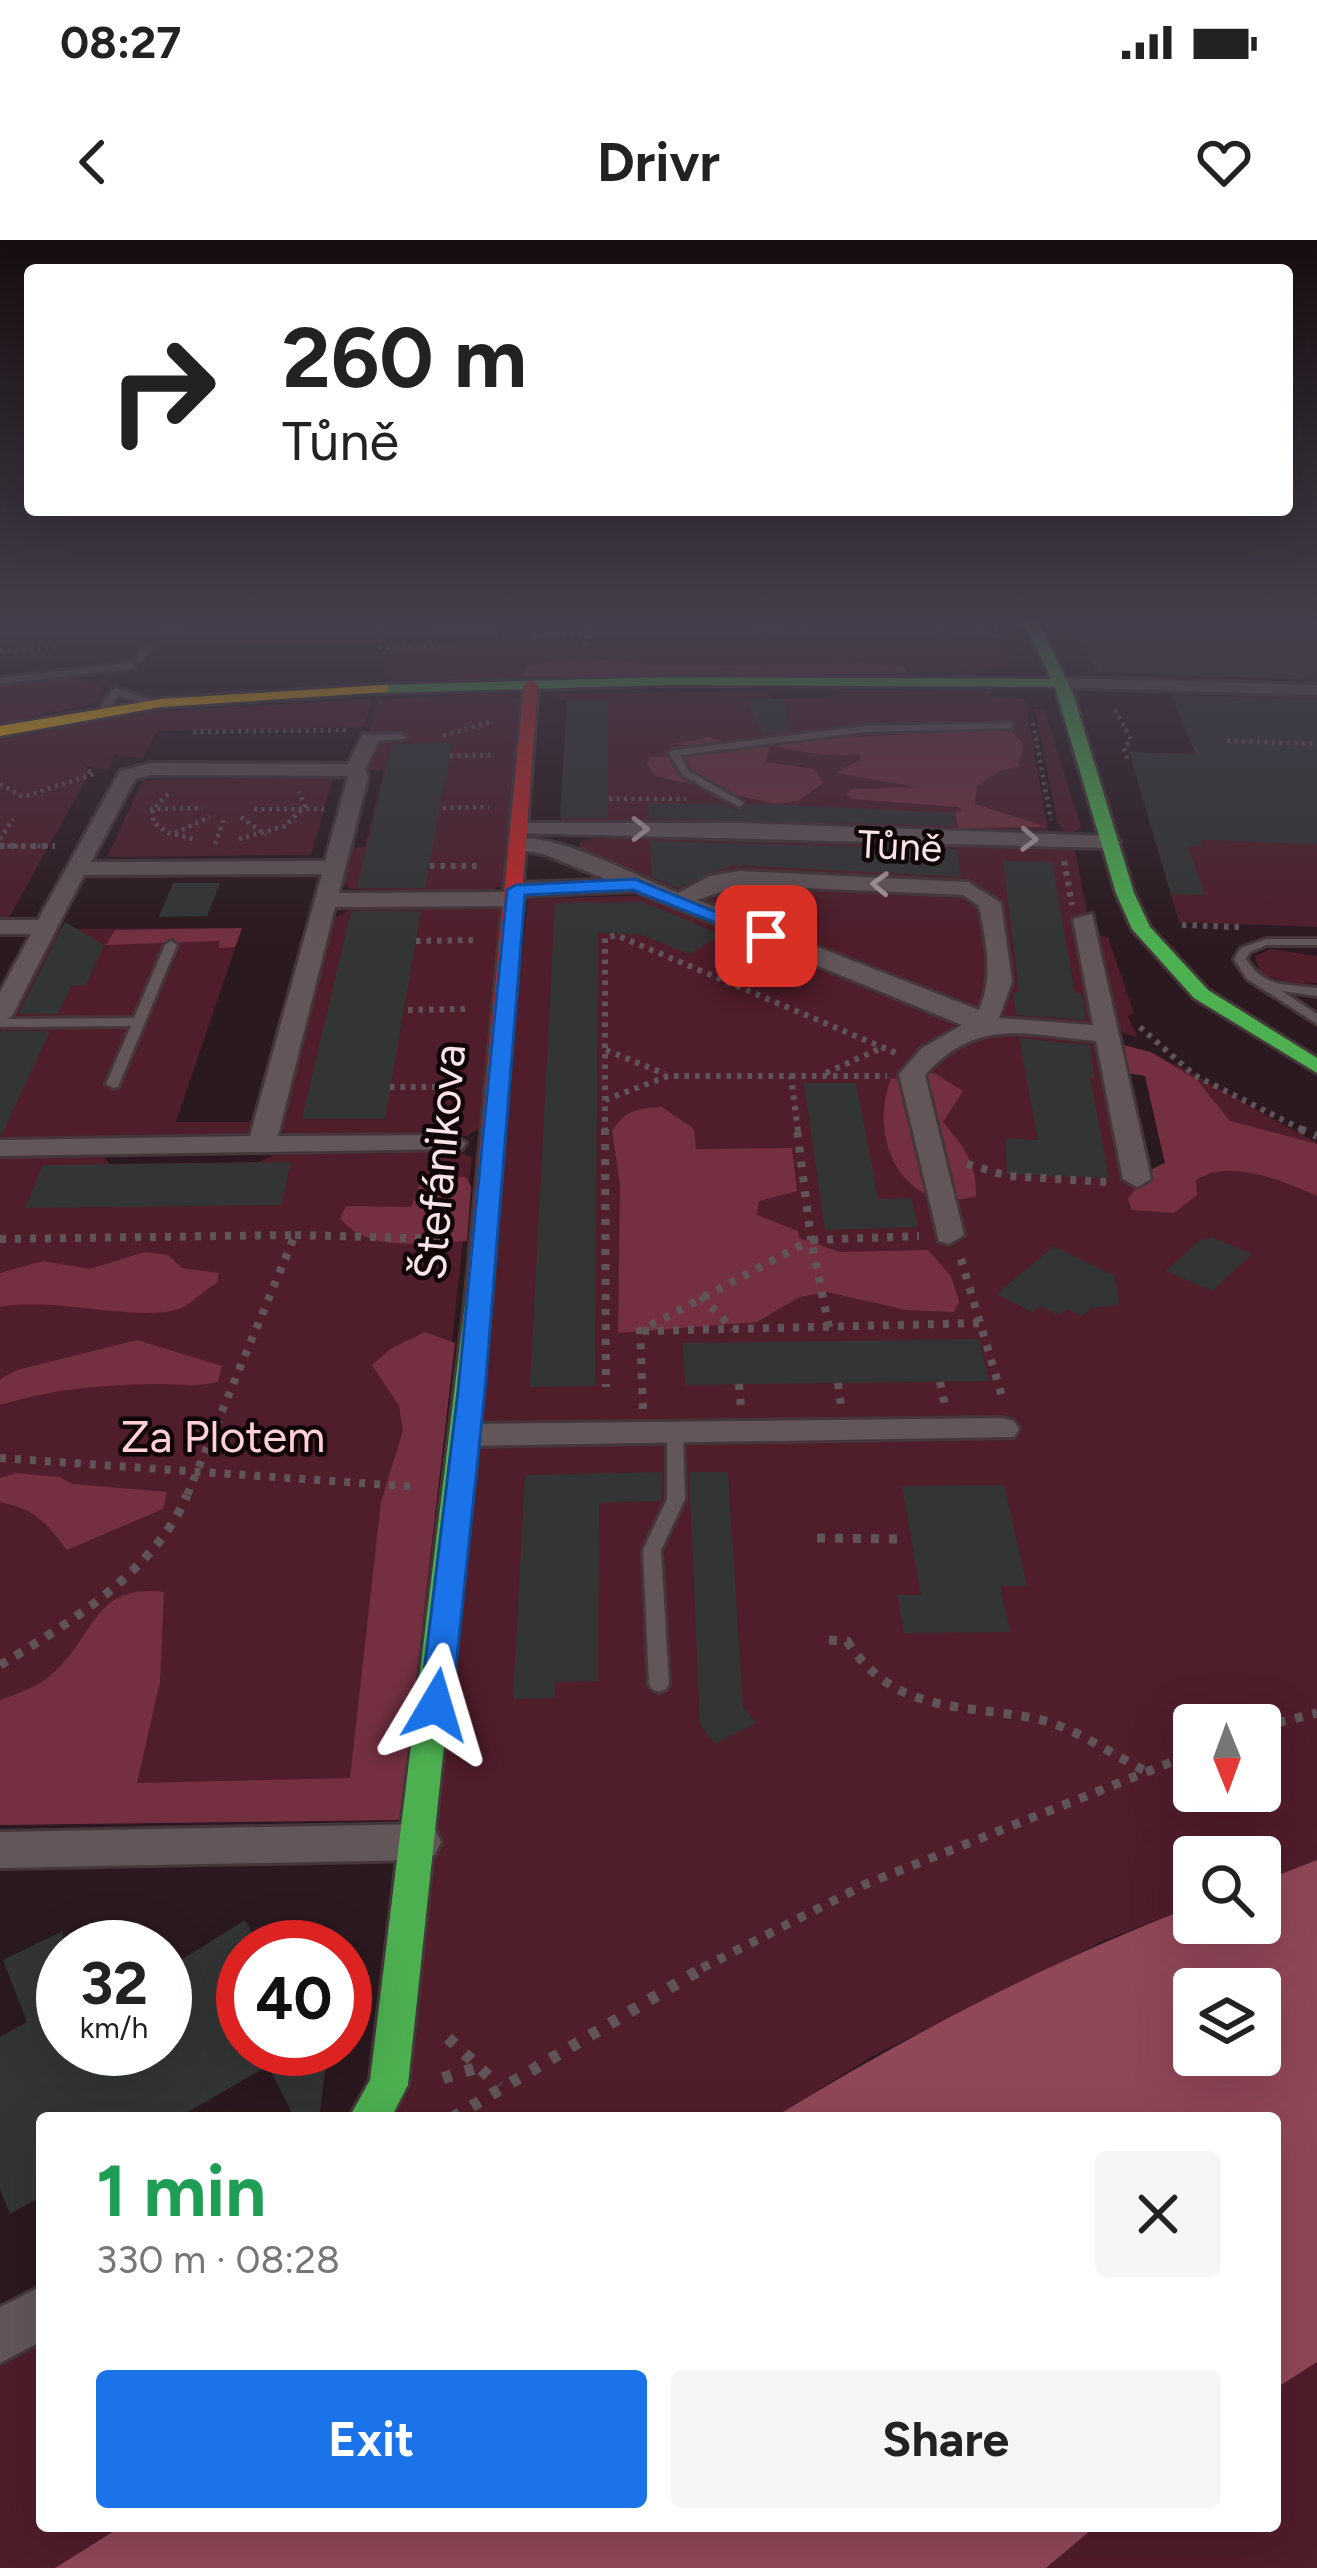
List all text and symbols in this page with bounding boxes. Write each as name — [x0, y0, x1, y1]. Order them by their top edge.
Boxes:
text: 08:27 — [60, 15, 181, 69]
icon: back — [60, 129, 126, 195]
icon: heart — [1191, 129, 1257, 195]
text: Drivr — [597, 130, 720, 195]
text: 260 m — [282, 307, 527, 408]
icon: right — [84, 312, 240, 468]
text: Tůně — [282, 409, 399, 474]
one-way arrow — [632, 816, 650, 842]
street label: Tůně — [857, 820, 943, 872]
one-way arrow — [1020, 825, 1039, 851]
one-way arrow — [870, 871, 889, 897]
pin — [715, 885, 817, 987]
icon: arrive — [733, 903, 799, 969]
street label: Štefánikova — [402, 1042, 476, 1282]
park label: Za Plotem — [121, 1409, 325, 1463]
position arrow — [373, 1642, 499, 1768]
north arrow — [1173, 1704, 1281, 1812]
map controls — [1173, 1704, 1281, 2076]
button: search — [1173, 1836, 1281, 1944]
speed limit sign: 40 — [216, 1920, 372, 2076]
text: 32 — [80, 1947, 148, 2019]
button: layers — [1173, 1968, 1281, 2076]
text: km/h — [80, 2009, 148, 2046]
text: 1 min — [96, 2148, 266, 2234]
button: close — [1095, 2151, 1221, 2277]
text: 330 m · 08:28 — [96, 2236, 340, 2283]
button: Exit — [96, 2370, 647, 2508]
button: Share — [671, 2370, 1221, 2508]

